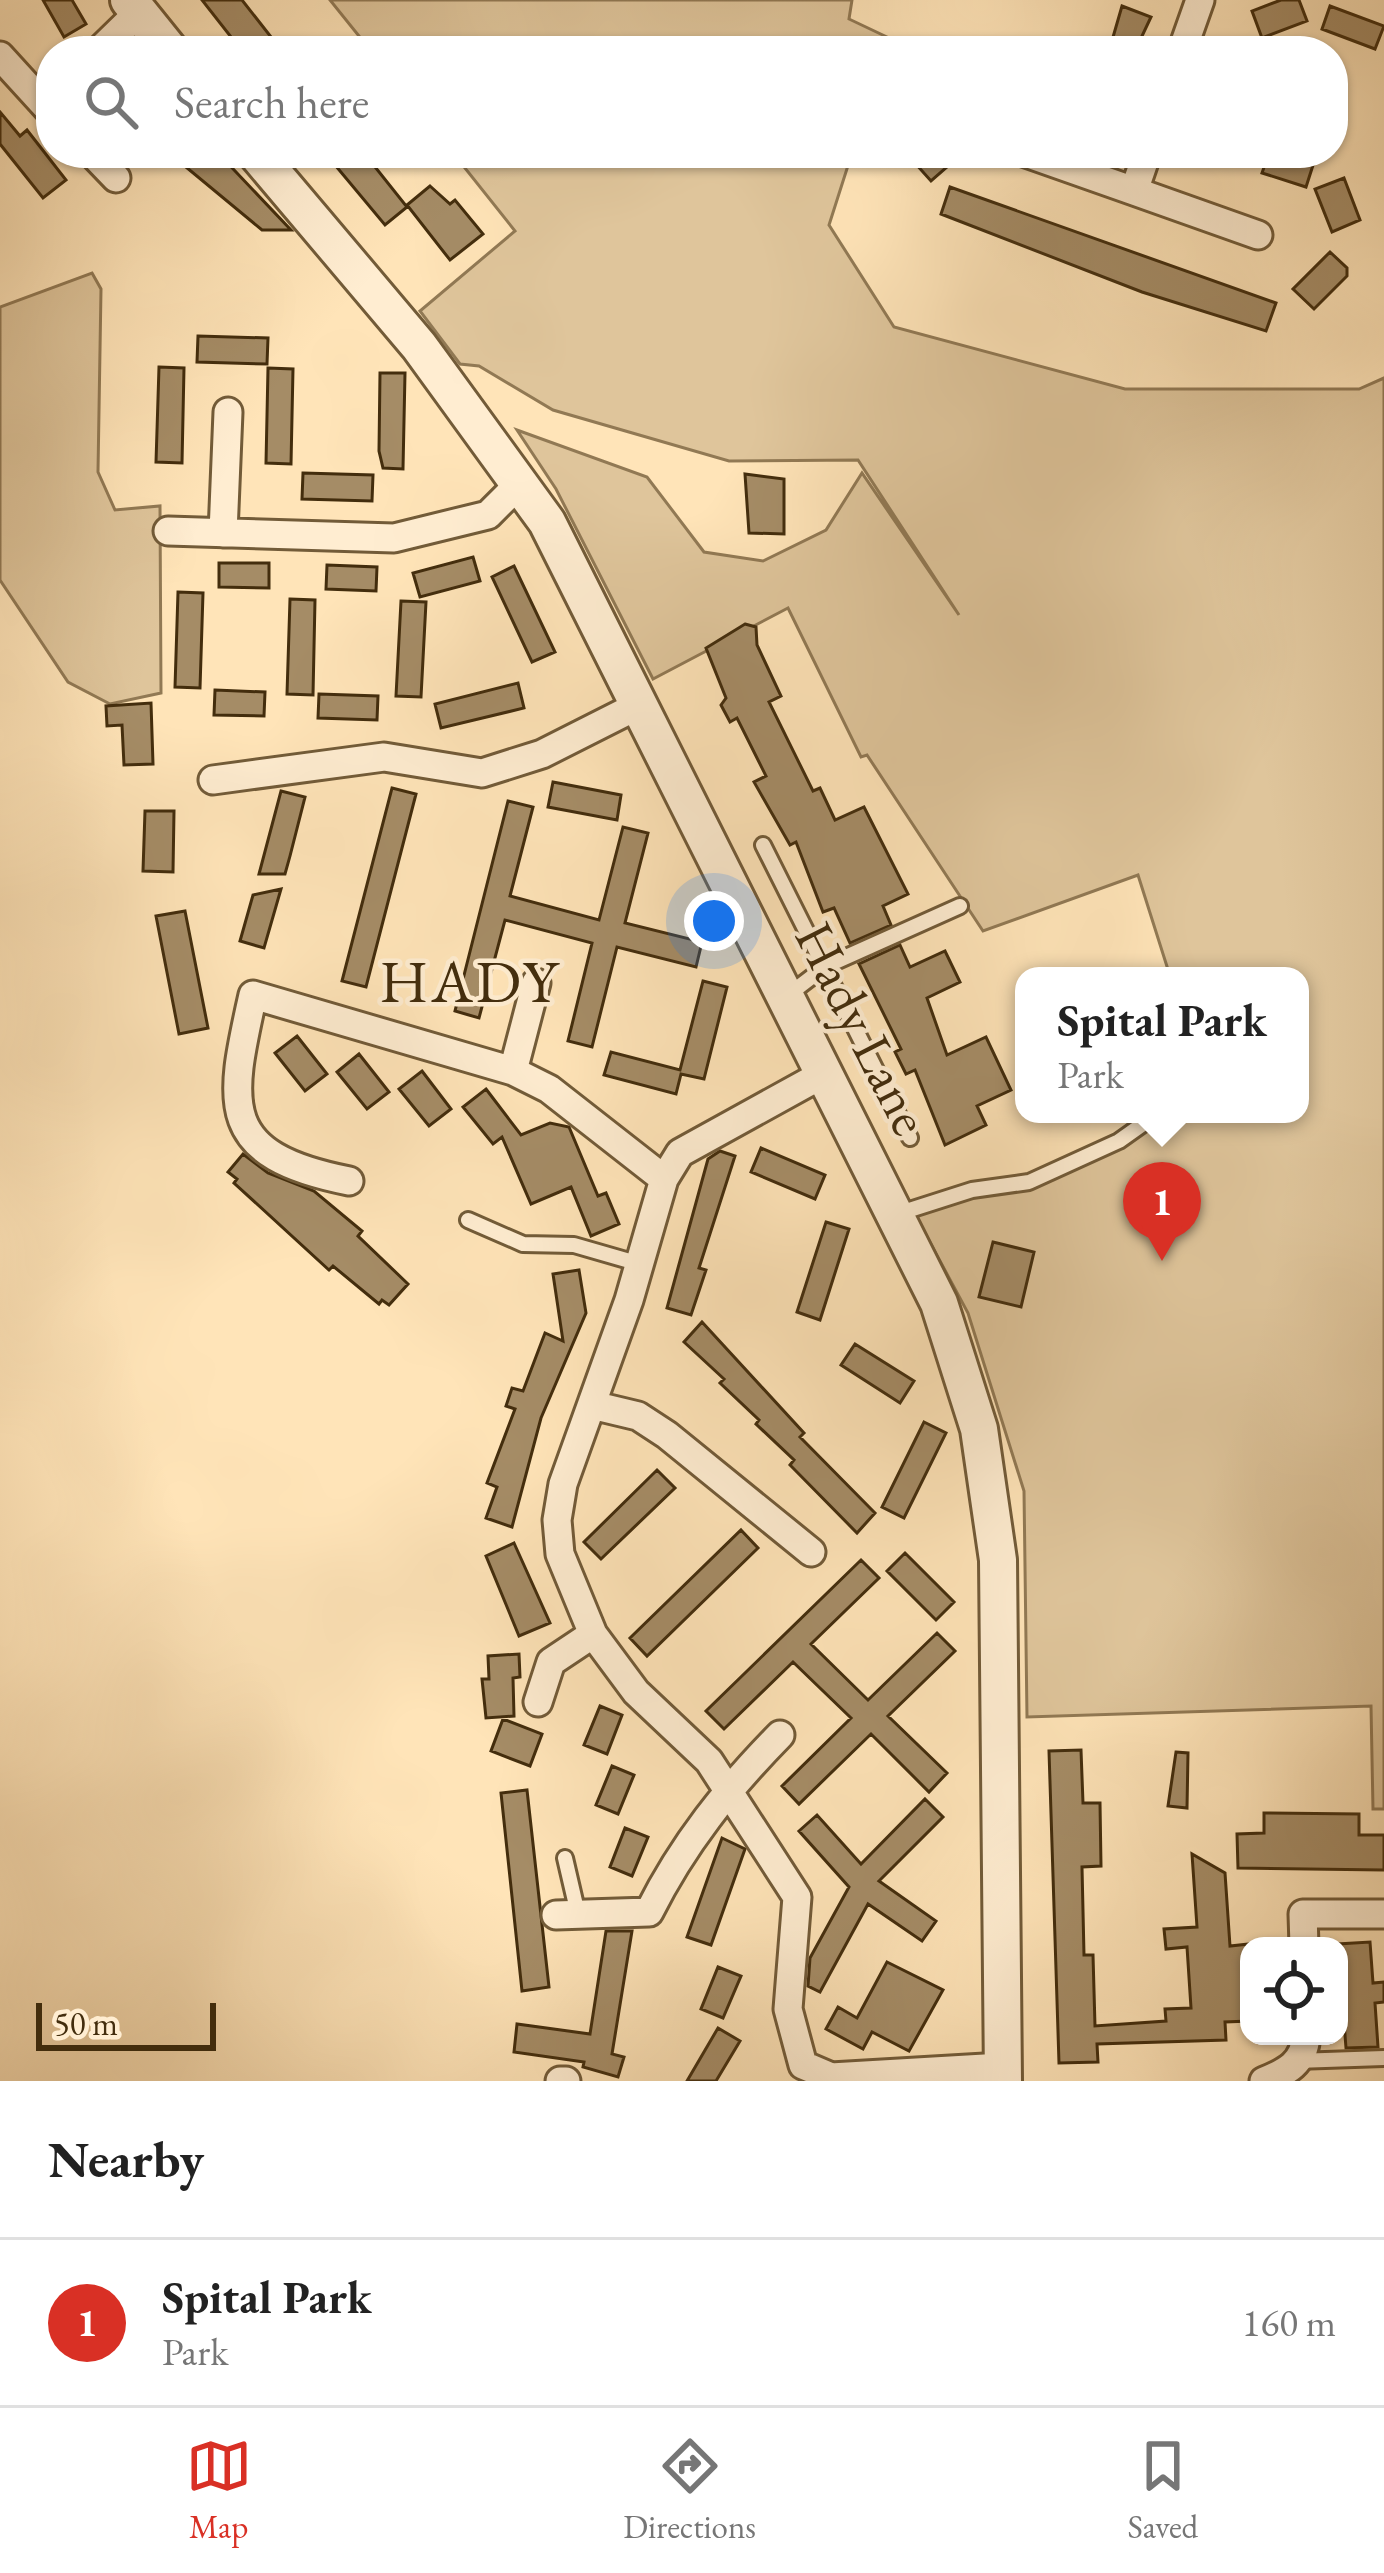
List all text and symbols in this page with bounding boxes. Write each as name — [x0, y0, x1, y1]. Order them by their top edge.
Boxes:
search box — [36, 36, 1348, 168]
icon: search — [78, 69, 144, 135]
text: Search here — [174, 73, 369, 131]
your location — [684, 891, 744, 951]
street label: Hady Lane — [780, 910, 946, 1146]
district label: HADY — [380, 942, 561, 1020]
popup — [1015, 967, 1309, 1123]
text: Spital Park — [1057, 991, 1267, 1049]
text: Park — [1057, 1049, 1124, 1100]
pin: 1 — [1123, 1162, 1201, 1261]
map controls — [1240, 1937, 1348, 2045]
button: locate — [1240, 1937, 1348, 2045]
scale bar — [36, 1997, 216, 2050]
text: 50 m — [54, 2002, 118, 2045]
text: Nearby — [48, 2126, 204, 2192]
text: Spital Park — [162, 2268, 371, 2326]
text: 1 — [77, 2297, 97, 2348]
text: 160 m — [1242, 2297, 1336, 2348]
text: Park — [162, 2326, 228, 2377]
tab: Map — [186, 2433, 252, 2548]
tab: Directions — [623, 2433, 756, 2548]
tab: Saved — [1128, 2433, 1198, 2548]

